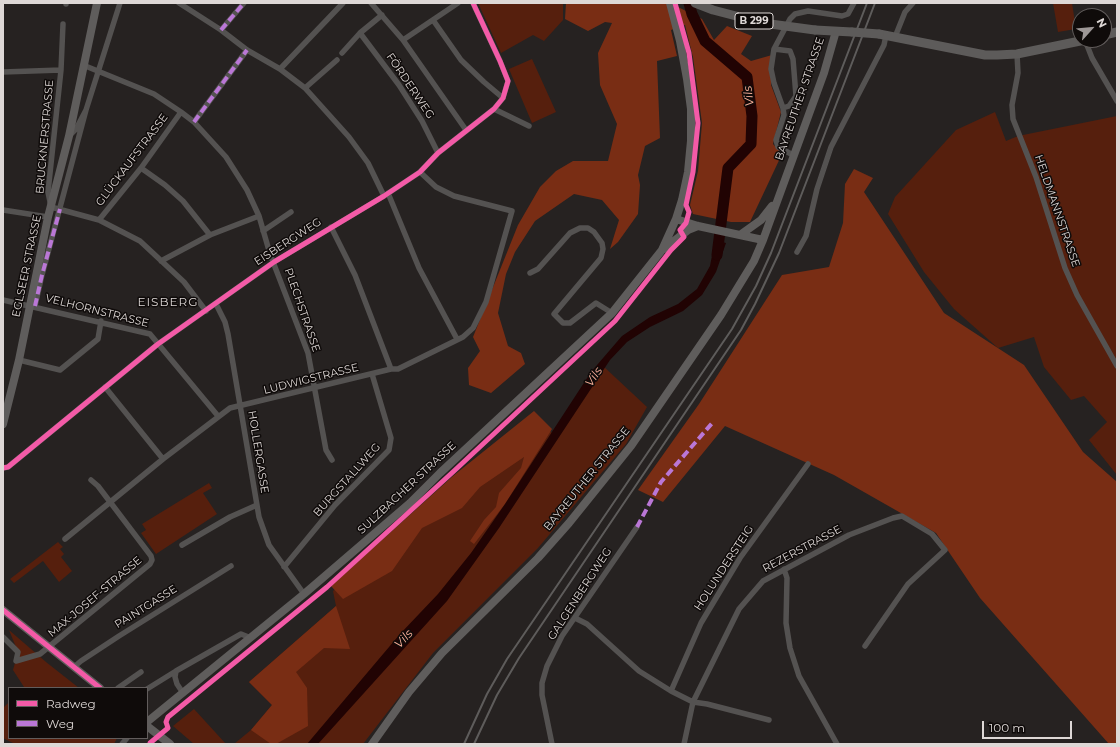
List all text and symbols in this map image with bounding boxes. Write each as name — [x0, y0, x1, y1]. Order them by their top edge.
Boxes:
north arrow — [1072, 8, 1112, 48]
road number: B 299 — [735, 13, 773, 29]
text: N — [1094, 16, 1110, 30]
street label: BAYREUTHER STRASSE — [773, 36, 827, 162]
street label: FÖRDERWEG — [383, 51, 437, 121]
street label: BRUCKNERSTRASSE — [33, 79, 57, 195]
water label: Vils — [741, 85, 757, 107]
street label: GLÜCKAUFSTRASSE — [93, 111, 171, 209]
street label: HELDMANNSTRASSE — [1032, 153, 1082, 269]
street label: EGLSEER STRASSE — [10, 214, 44, 318]
street label: EISBERGWEG — [252, 215, 324, 269]
street label: PLECHSTRASSE — [281, 266, 323, 354]
street label: VELHORNSTRASSE — [44, 292, 150, 330]
district label: EISBERG — [137, 295, 199, 309]
street label: LUDWIGSTRASSE — [262, 361, 360, 397]
water label: Vils — [582, 364, 606, 390]
street label: HOLLERGASSE — [245, 410, 271, 494]
street label: BAYREUTHER STRASSE — [541, 425, 633, 533]
street label: SULZBACHER STRASSE — [355, 439, 459, 537]
street label: BURGSTALLWEG — [311, 441, 383, 519]
street label: HOLUNDERSTEIG — [692, 523, 756, 613]
street label: REZERSTRASSE — [760, 523, 844, 575]
street label: GALGENBERGWEG — [545, 545, 615, 643]
street label: MAX-JOSEF-STRASSE — [45, 554, 145, 640]
street label: PAINTGASSE — [112, 583, 180, 631]
water label: Vils — [392, 627, 416, 651]
legend — [8, 687, 148, 739]
text: Radweg — [46, 696, 96, 711]
scale bar — [984, 713, 1074, 739]
text: Weg — [46, 716, 74, 731]
text: 100 m — [989, 720, 1025, 735]

